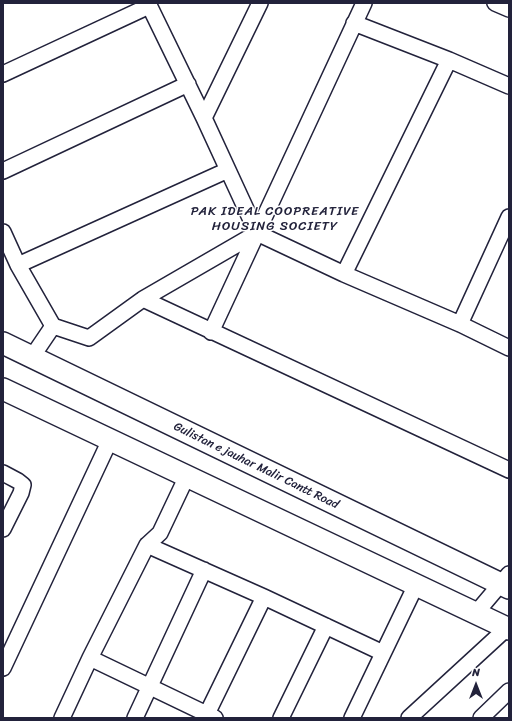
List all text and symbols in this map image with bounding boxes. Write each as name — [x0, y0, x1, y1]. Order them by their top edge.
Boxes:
district label: PAK IDEAL COOPREATIVE HOUSING SOCIETY — [191, 204, 359, 235]
street label: Gulistan e jauhar Malir Cantt Road — [171, 420, 341, 512]
text: N — [472, 663, 480, 682]
north arrow — [456, 665, 496, 705]

